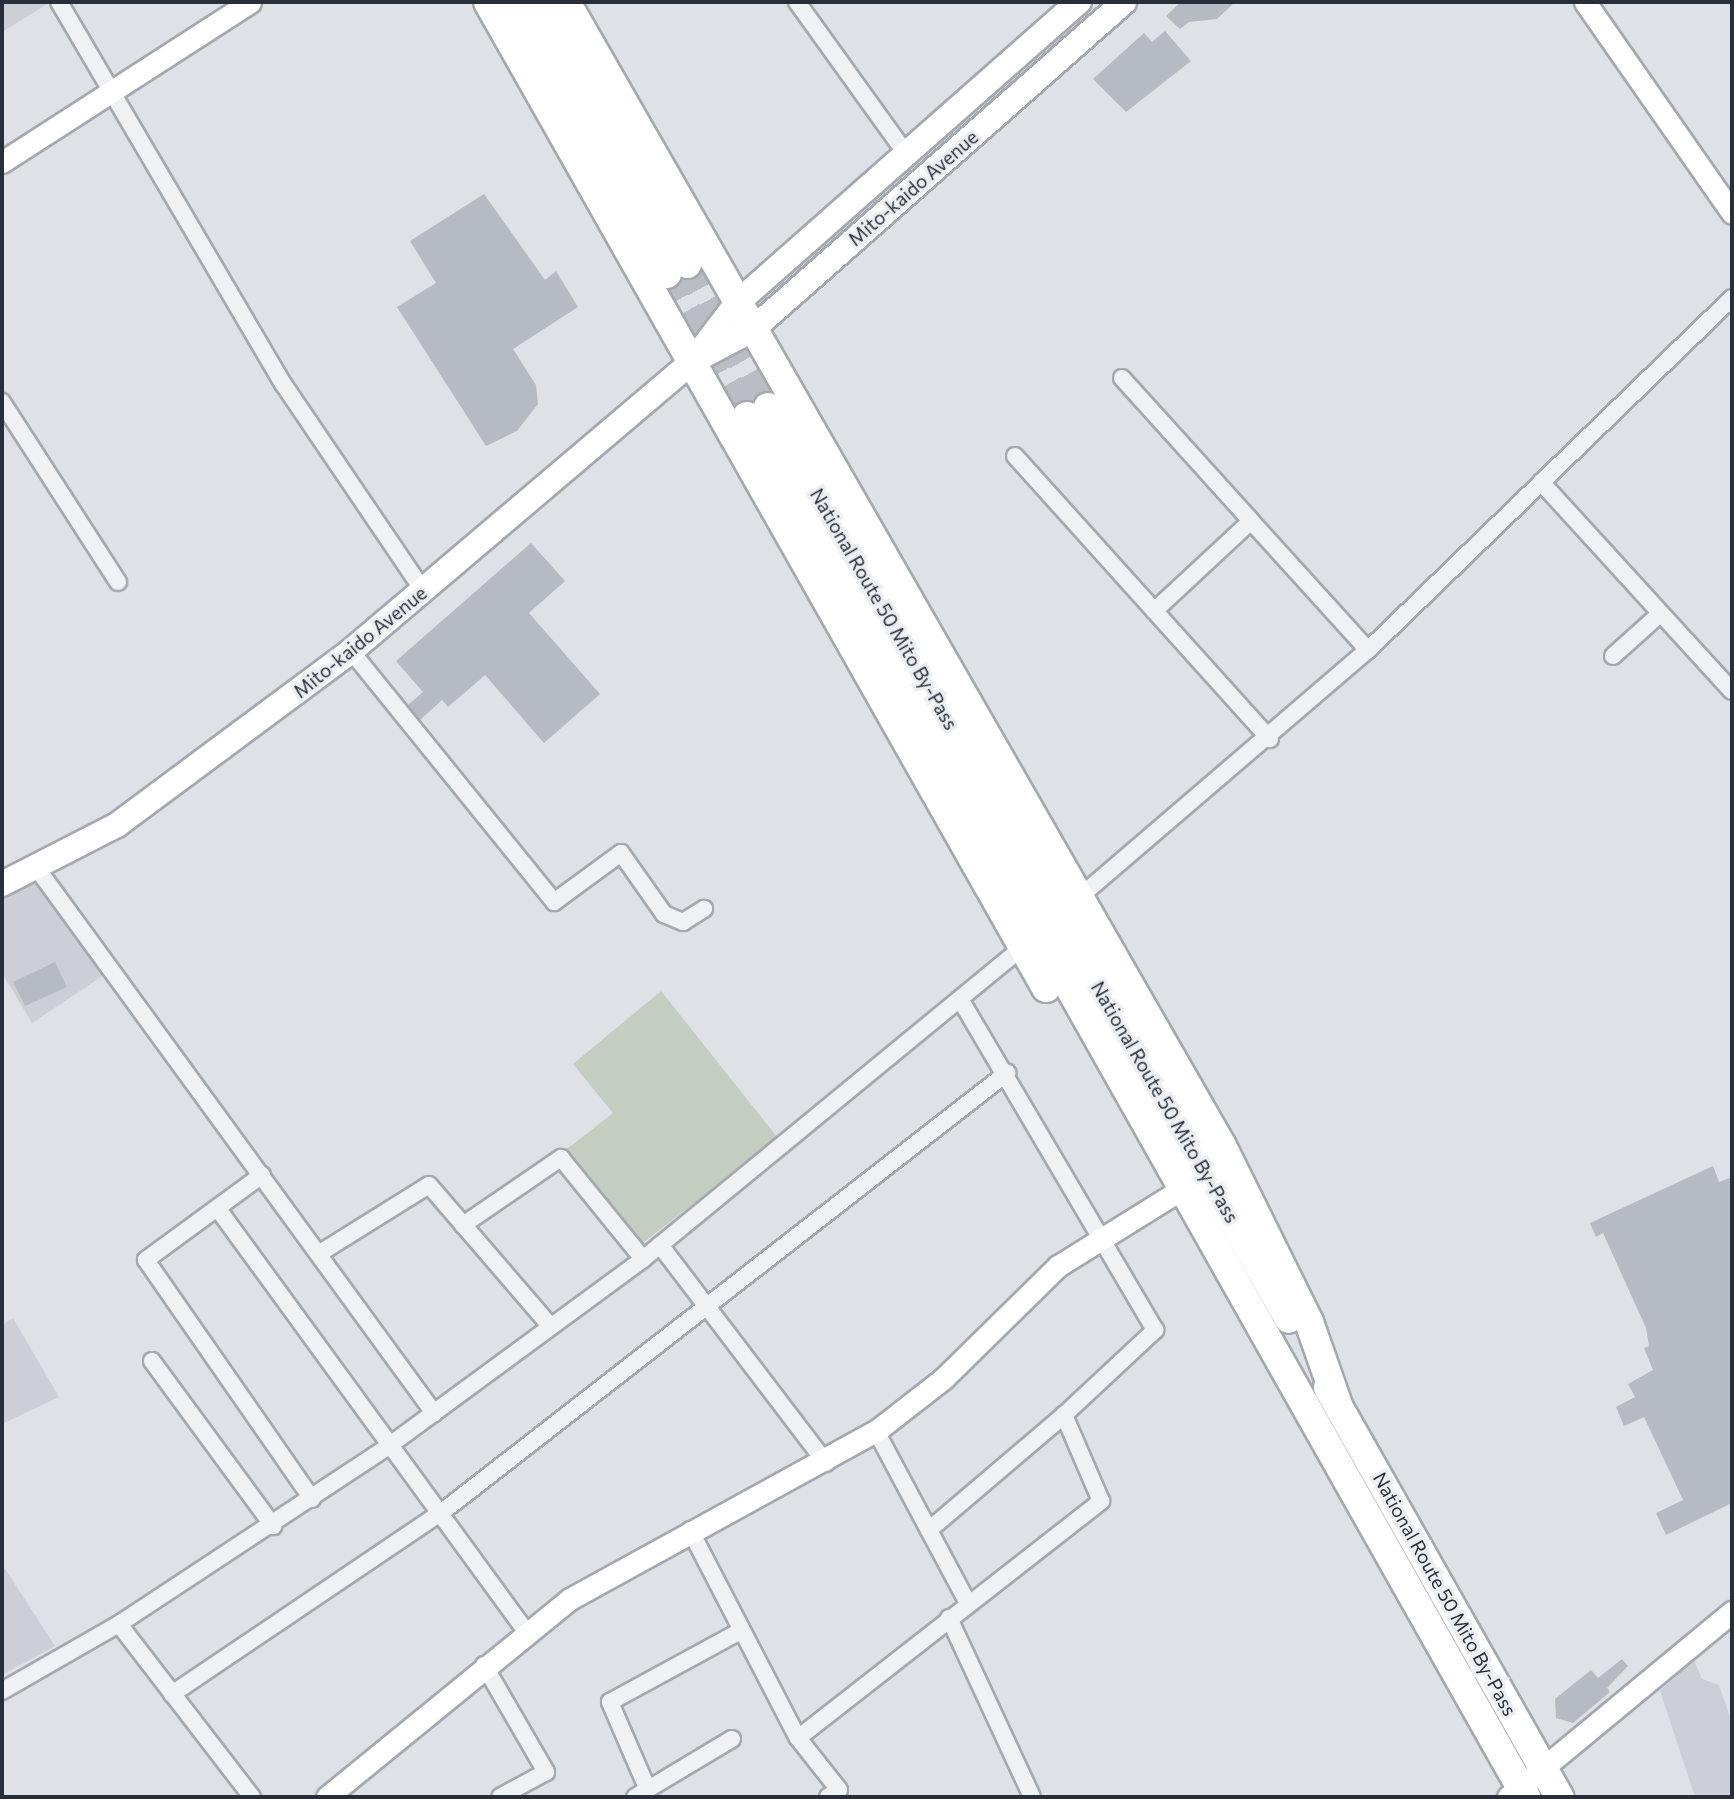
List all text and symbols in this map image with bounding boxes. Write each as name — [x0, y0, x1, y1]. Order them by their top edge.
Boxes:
street label: Mito-kaido Avenue — [843, 125, 983, 251]
street label: National Route 50 Mito By-Pass — [805, 484, 963, 734]
street label: Mito-kaido Avenue — [289, 581, 431, 703]
street label: National Route 50 Mito By-Pass — [1086, 977, 1244, 1227]
street label: National Route 50 Mito By-Pass — [1368, 1468, 1522, 1720]

